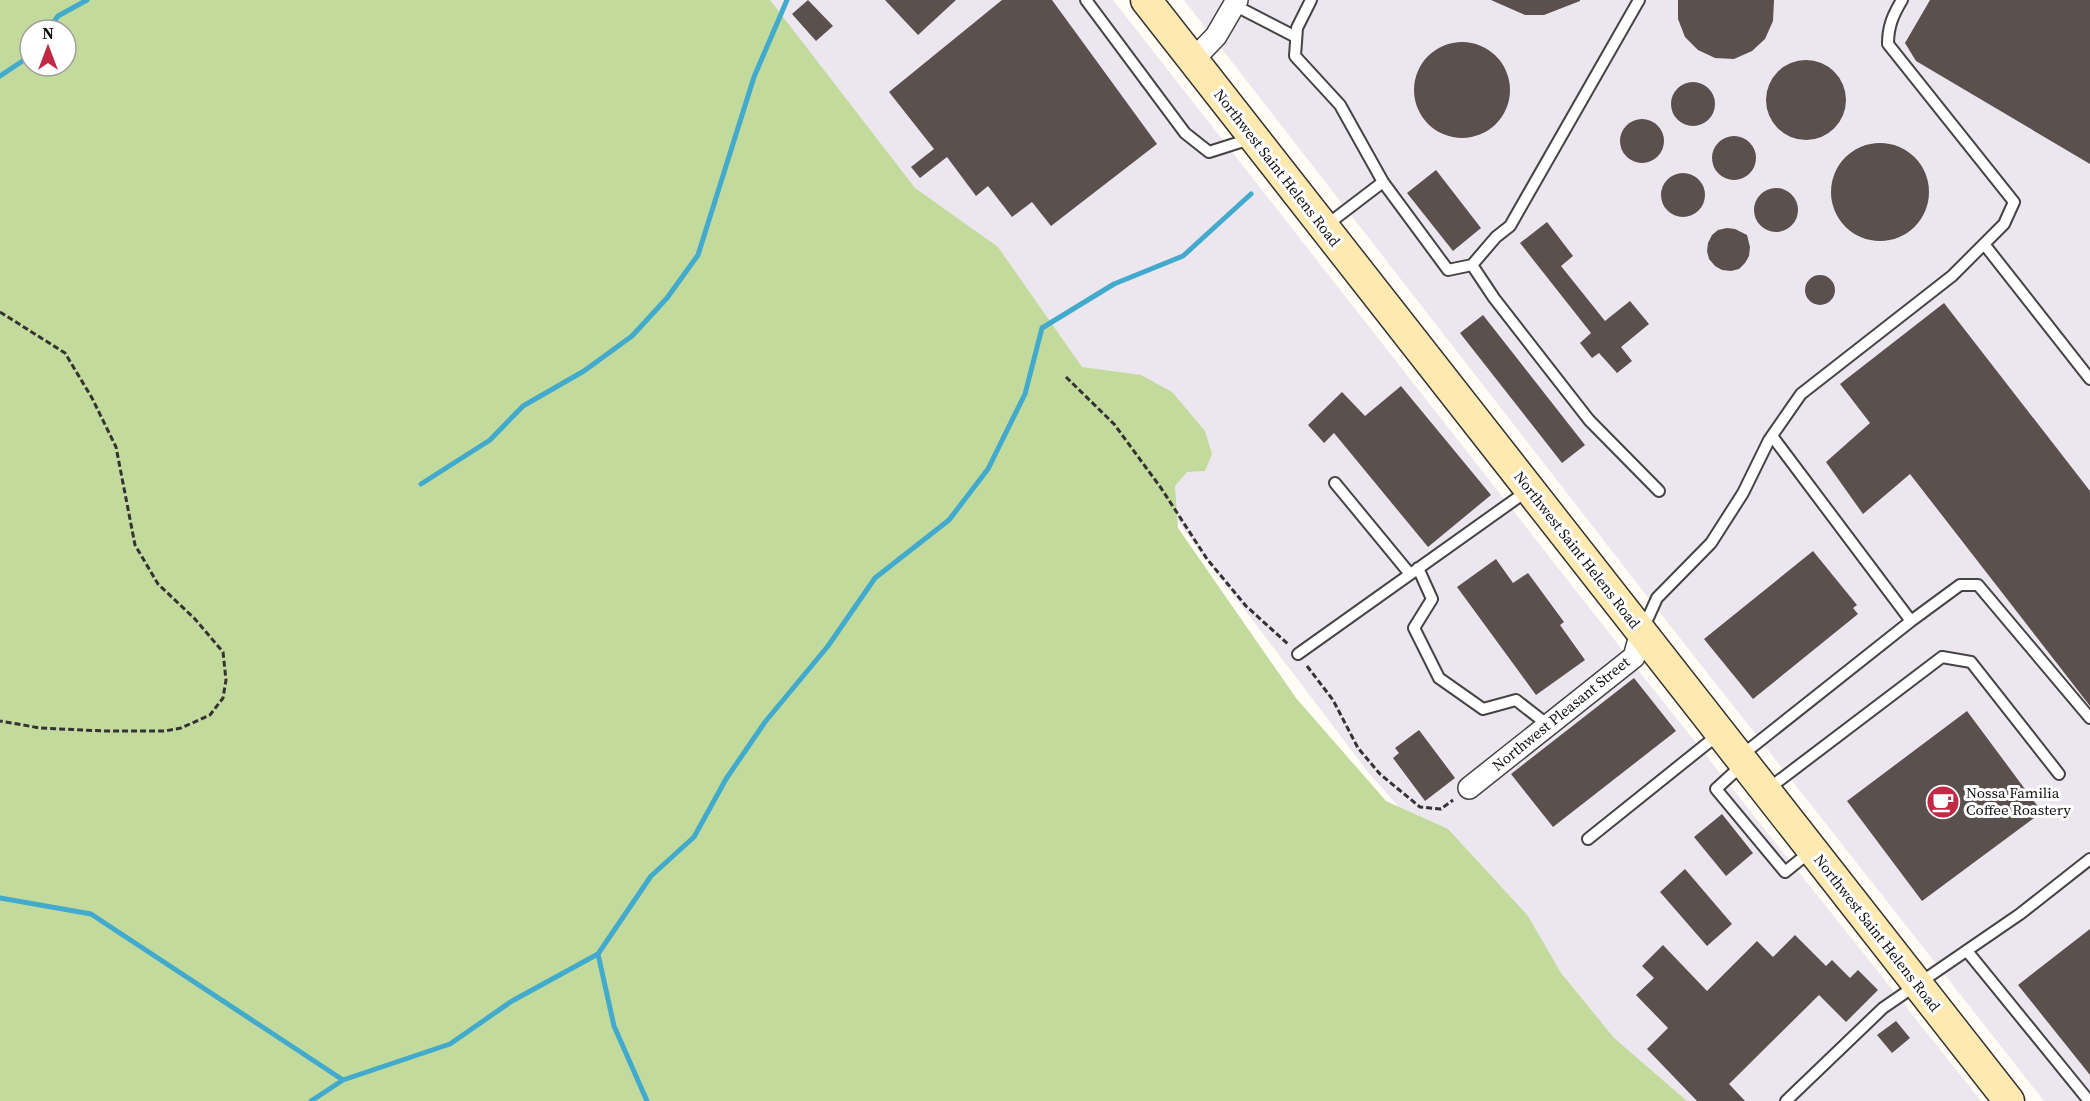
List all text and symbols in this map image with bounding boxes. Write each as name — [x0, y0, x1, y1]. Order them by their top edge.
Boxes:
north arrow — [18, 18, 78, 78]
text: N — [42, 22, 54, 44]
street label: Northwest Saint Helens Road — [1209, 85, 1346, 251]
street label: Northwest Saint Helens Road — [1509, 467, 1646, 633]
street label: Northwest Pleasant Street — [1487, 651, 1634, 776]
place label: Nossa Familia Coffee Roastery — [1966, 782, 2071, 820]
cafe icon: Nossa Familia Coffee Roastery — [1925, 784, 1961, 820]
street label: Northwest Saint Helens Road — [1809, 850, 1946, 1016]

